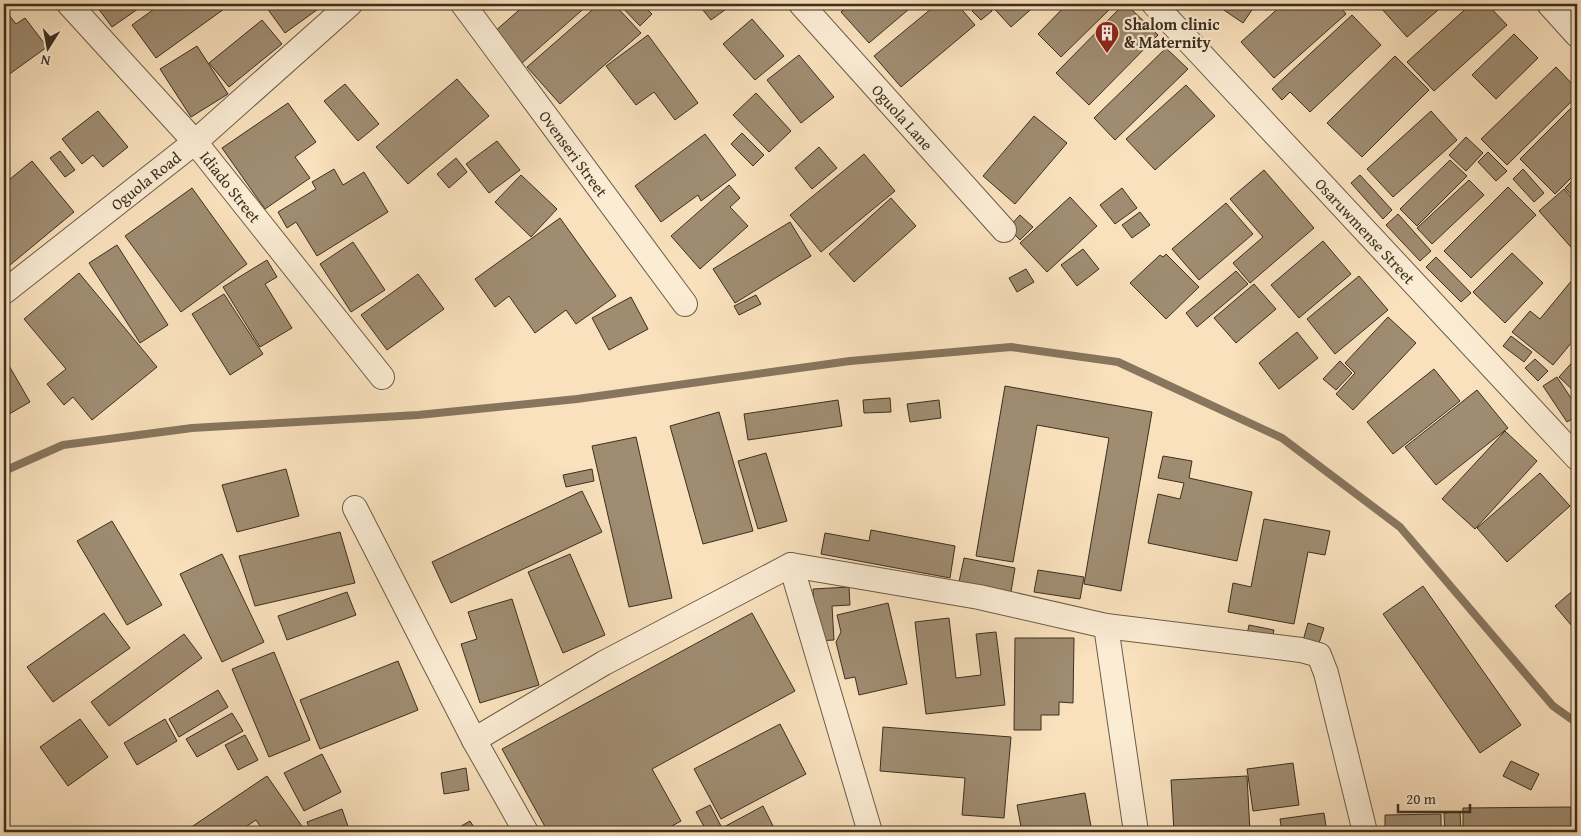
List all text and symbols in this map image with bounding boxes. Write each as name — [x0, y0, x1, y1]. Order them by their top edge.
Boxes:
place label: Shalom clinic & Maternity — [1124, 12, 1220, 54]
building icon: Shalom clinic & Maternity — [1094, 20, 1120, 54]
north arrow — [22, 22, 72, 72]
text: N — [38, 50, 52, 71]
street label: Oguola Lane — [866, 79, 939, 156]
street label: Ovenseri Street — [533, 105, 614, 202]
street label: Oguola Road — [105, 145, 186, 216]
street label: Idiado Street — [194, 145, 267, 228]
street label: Osaruwmense Street — [1310, 172, 1421, 290]
scale bar — [1398, 781, 1471, 813]
text: 20 m — [1406, 788, 1437, 809]

